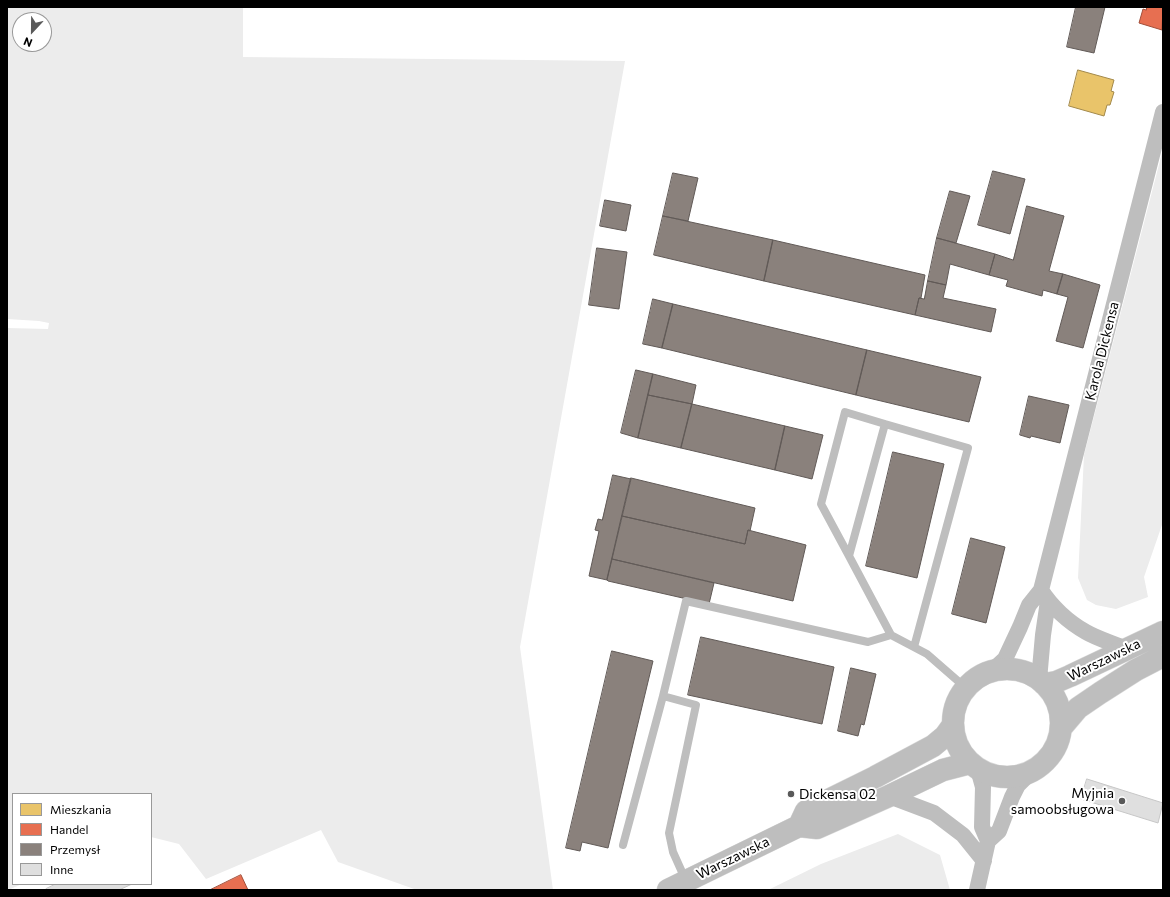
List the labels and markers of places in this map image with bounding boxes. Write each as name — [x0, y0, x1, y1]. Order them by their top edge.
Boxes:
place label: Myjnia samoobsługowa — [1011, 785, 1114, 818]
place label: Dickensa 02 — [799, 786, 876, 802]
marker: Dickensa 02 — [786, 789, 796, 799]
marker: Myjnia samoobsługowa — [1117, 796, 1127, 806]

